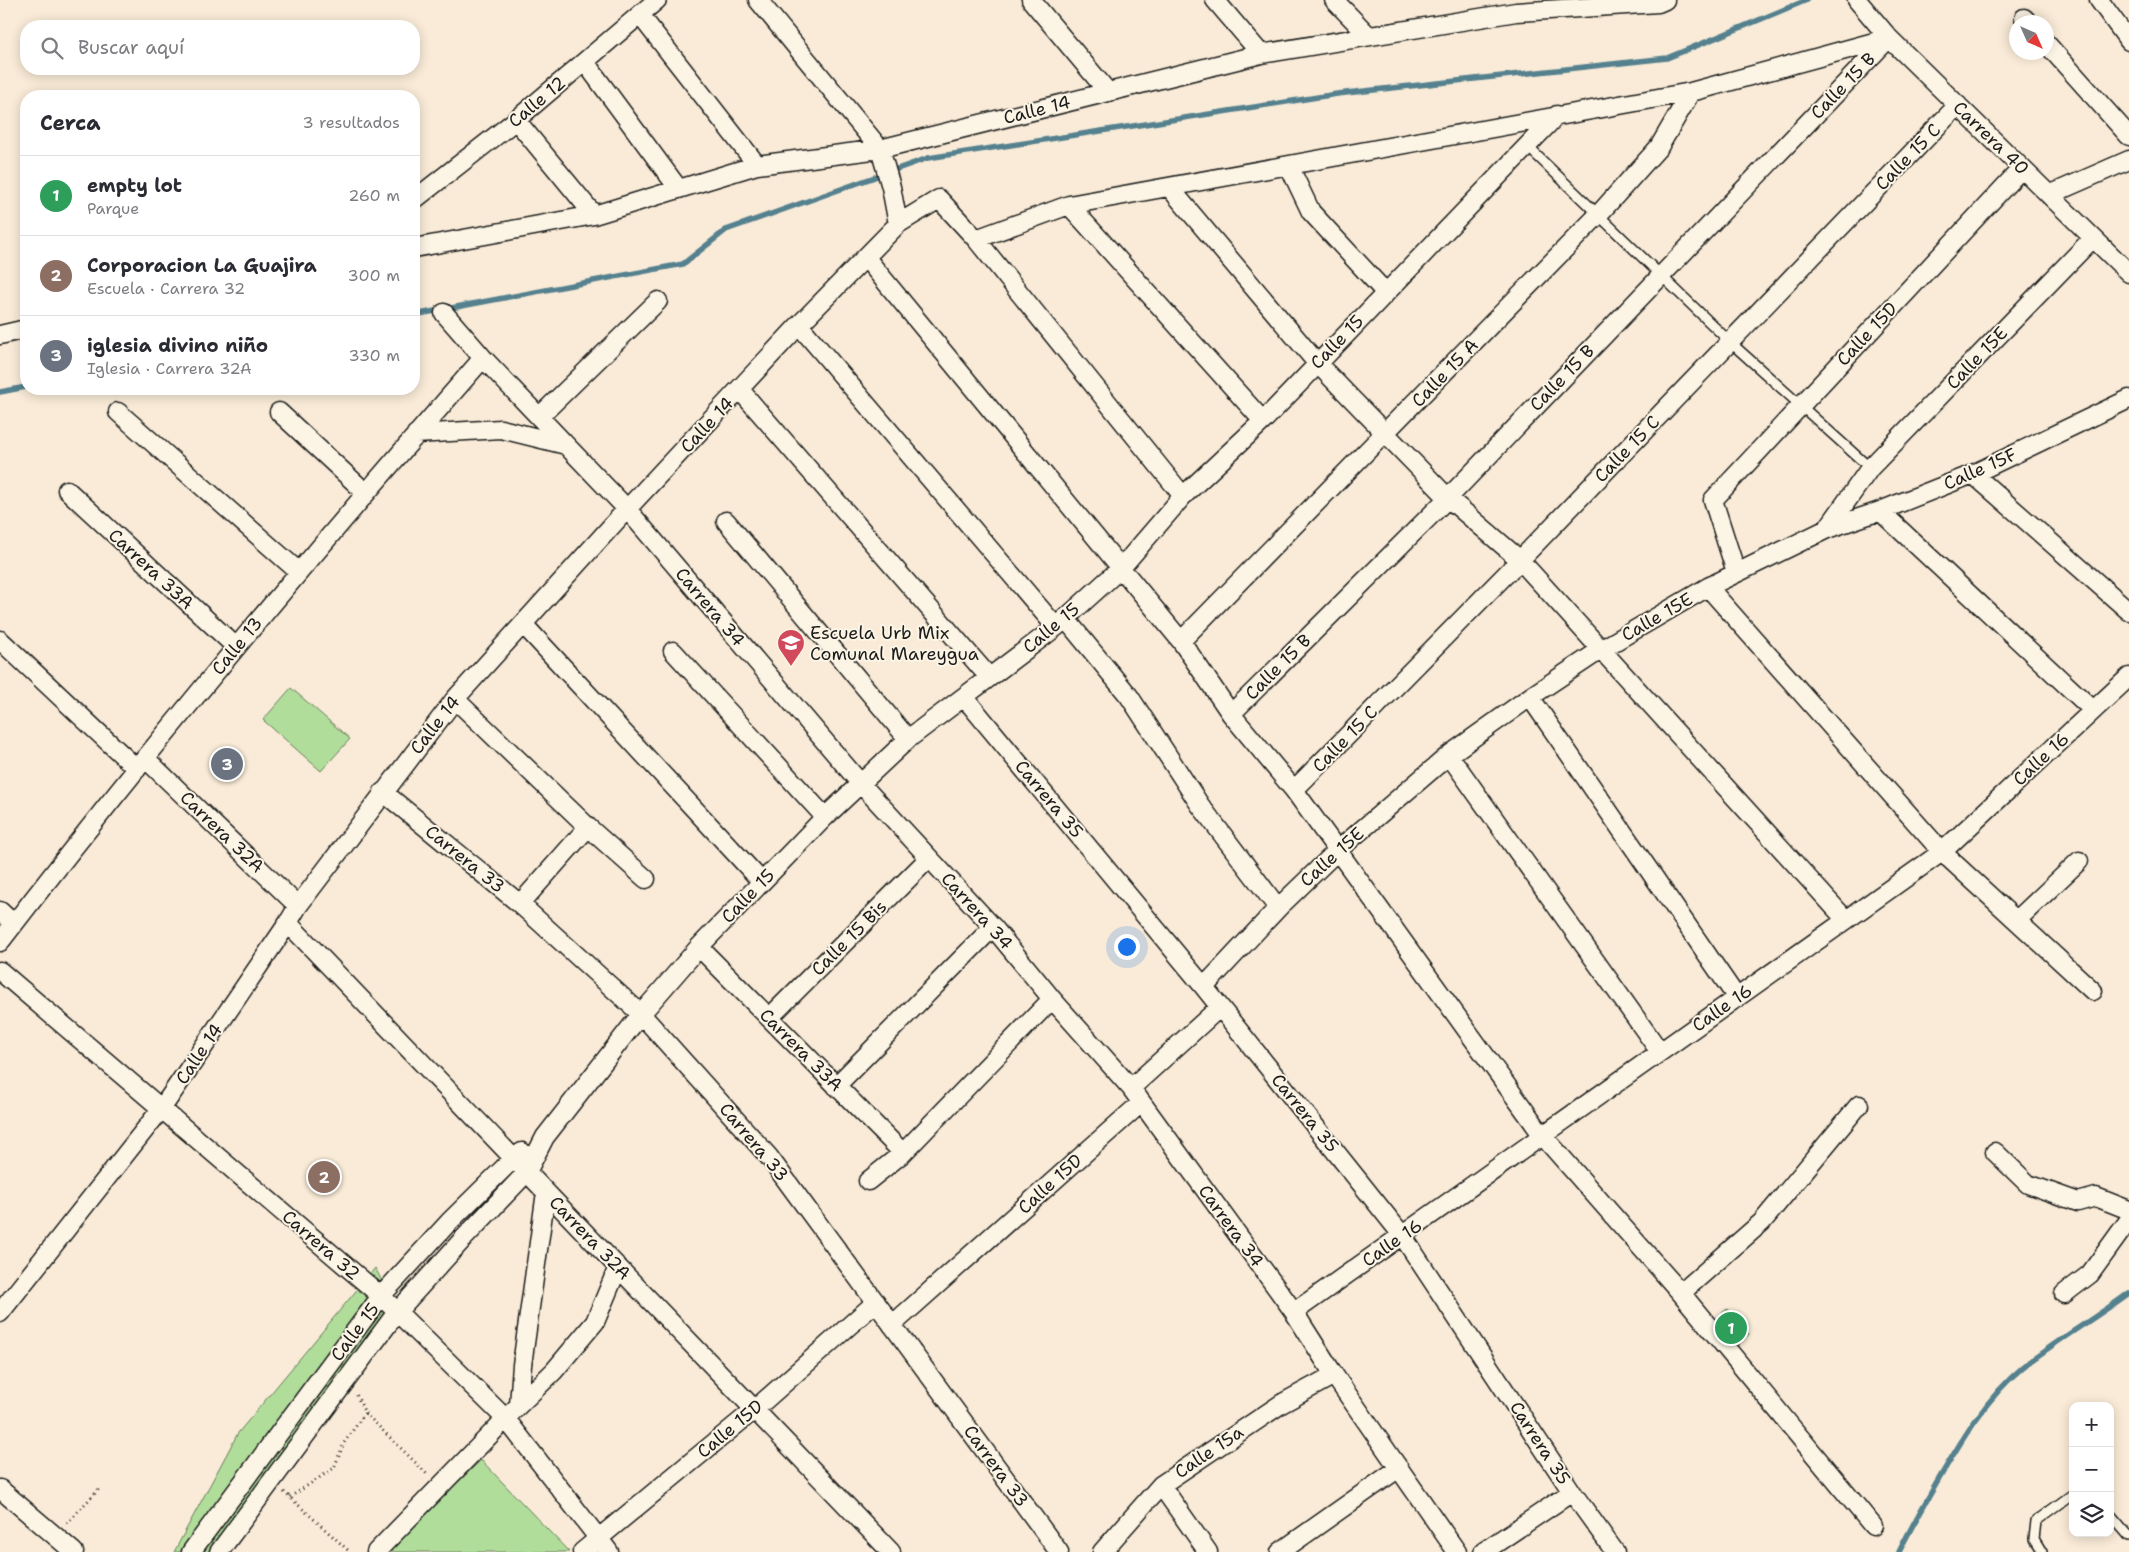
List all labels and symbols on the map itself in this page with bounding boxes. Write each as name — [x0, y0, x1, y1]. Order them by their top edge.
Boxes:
north arrow — [2009, 15, 2054, 60]
street label: Calle 15 B — [1805, 47, 1881, 125]
street label: Calle 12 — [503, 71, 571, 133]
street label: Calle 14 — [1001, 90, 1073, 130]
street label: Carrera 40 — [1948, 96, 2034, 180]
street label: Calle 15 C — [1870, 118, 1946, 196]
street label: Calle 15D — [1831, 297, 1903, 371]
street label: Calle 15 — [1305, 310, 1369, 374]
street label: Calle 15E — [1941, 321, 2013, 395]
street label: Calle 15 A — [1406, 334, 1484, 412]
street label: Calle 15 B — [1524, 339, 1600, 417]
street label: Calle 14 — [675, 392, 739, 458]
street label: Calle 15 C — [1589, 410, 1665, 488]
street label: Calle 15F — [1940, 442, 2020, 496]
street label: Carrera 33A — [103, 523, 199, 615]
street label: Carrera 34 — [670, 562, 750, 652]
street label: Calle 15E — [1617, 587, 1697, 647]
street label: Calle 15 — [1018, 597, 1084, 659]
street label: Calle 13 — [206, 612, 268, 680]
place label: Escuela Urb Mix Comunal Mareygua — [810, 621, 979, 666]
school or university icon: Escuela Urb Mix Comunal Mareygua — [776, 628, 806, 667]
street label: Calle 15 B — [1240, 629, 1316, 705]
street label: Calle 14 — [405, 691, 465, 759]
street label: Calle 15 C — [1307, 700, 1383, 778]
street label: Calle 16 — [2008, 727, 2074, 791]
pin: 3 — [211, 745, 243, 783]
street label: Carrera 35 — [1009, 755, 1089, 843]
street label: Carrera 32A — [175, 786, 269, 878]
street label: Carrera 33 — [420, 820, 510, 898]
street label: Calle 15E — [1295, 822, 1369, 892]
street label: Calle 15 — [716, 864, 780, 928]
street label: Carrera 34 — [936, 867, 1018, 955]
street label: Calle 15 Bis — [806, 895, 892, 981]
your location — [1114, 934, 1140, 960]
street label: Calle 16 — [1687, 979, 1757, 1037]
street label: Carrera 33A — [754, 1003, 848, 1097]
street label: Calle 14 — [170, 1019, 228, 1089]
street label: Carrera 35 — [1266, 1069, 1344, 1157]
street label: Carrera 33 — [714, 1098, 794, 1186]
street label: Calle 15D — [1013, 1149, 1087, 1219]
pin: 2 — [308, 1158, 340, 1196]
street label: Carrera 34 — [1193, 1180, 1269, 1272]
street label: Carrera 32A — [544, 1191, 636, 1285]
street label: Carrera 32 — [277, 1205, 365, 1285]
street label: Calle 16 — [1357, 1214, 1427, 1272]
street label: Calle 15 — [325, 1298, 385, 1366]
pin: 1 — [1715, 1309, 1747, 1347]
street label: Calle 15D — [692, 1394, 768, 1464]
street label: Carrera 35 — [1504, 1397, 1576, 1489]
street label: Carrera 33 — [958, 1420, 1034, 1512]
street label: Calle 15a — [1170, 1420, 1248, 1484]

